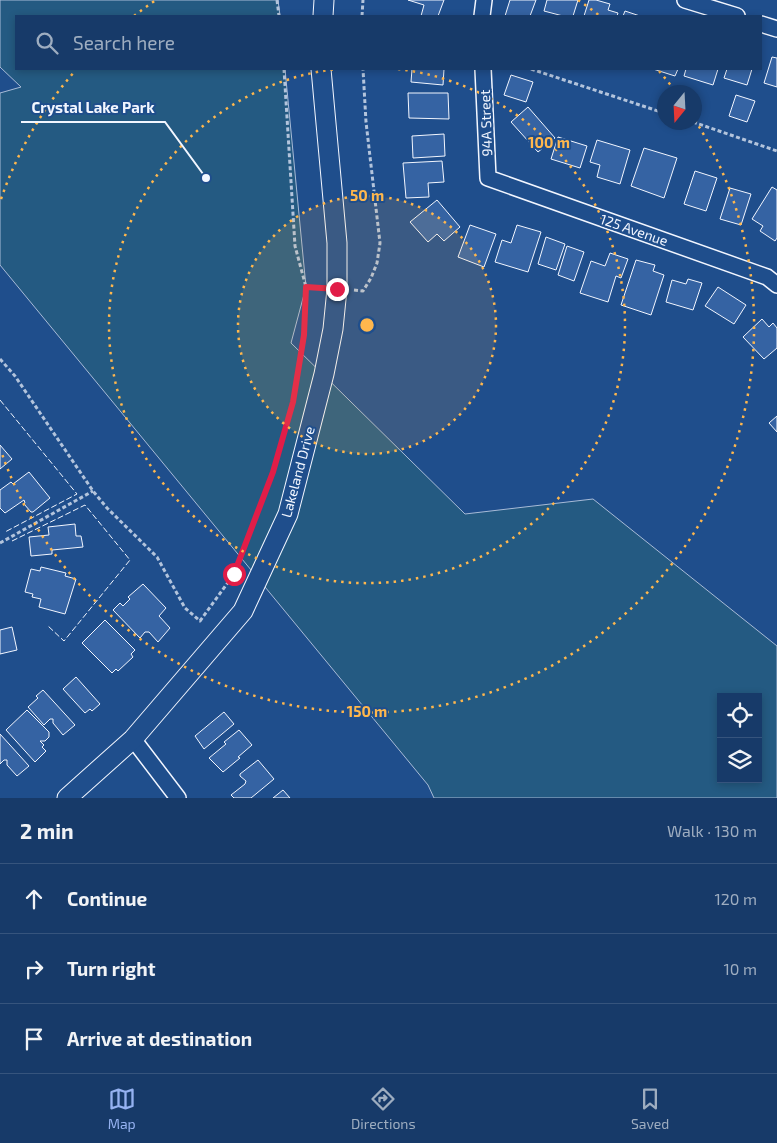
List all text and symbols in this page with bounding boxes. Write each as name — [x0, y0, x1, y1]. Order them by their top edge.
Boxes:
search box — [15, 15, 762, 70]
icon: search — [33, 29, 61, 57]
text: Search here — [73, 31, 175, 54]
north arrow — [657, 85, 702, 130]
street label: 94A Street — [476, 89, 495, 157]
callout: Crystal Lake Park — [21, 92, 165, 122]
text: Crystal Lake Park — [31, 98, 155, 117]
text: 100 m — [528, 133, 570, 151]
text: 50 m — [350, 186, 384, 204]
street label: 125 Avenue — [598, 210, 670, 249]
route end — [326, 278, 349, 301]
centre of rings — [358, 316, 376, 334]
street label: Lakeland Drive — [277, 424, 318, 519]
route start — [223, 563, 246, 586]
map controls — [717, 693, 762, 783]
button: locate — [717, 693, 762, 738]
text: 150 m — [347, 702, 387, 720]
button: layers — [717, 738, 762, 783]
text: 2 min — [20, 818, 74, 843]
text: Walk · 130 m — [667, 821, 757, 840]
icon: ahead — [20, 885, 48, 913]
text: Continue — [67, 887, 147, 910]
text: 120 m — [714, 889, 757, 908]
icon: right — [20, 955, 48, 983]
text: Turn right — [67, 957, 155, 980]
text: 10 m — [723, 959, 757, 978]
icon: arrive — [20, 1025, 48, 1053]
text: Arrive at destination — [67, 1027, 252, 1050]
tab: Map — [108, 1085, 136, 1132]
tab: Directions — [351, 1085, 416, 1132]
tab: Saved — [631, 1085, 669, 1132]

